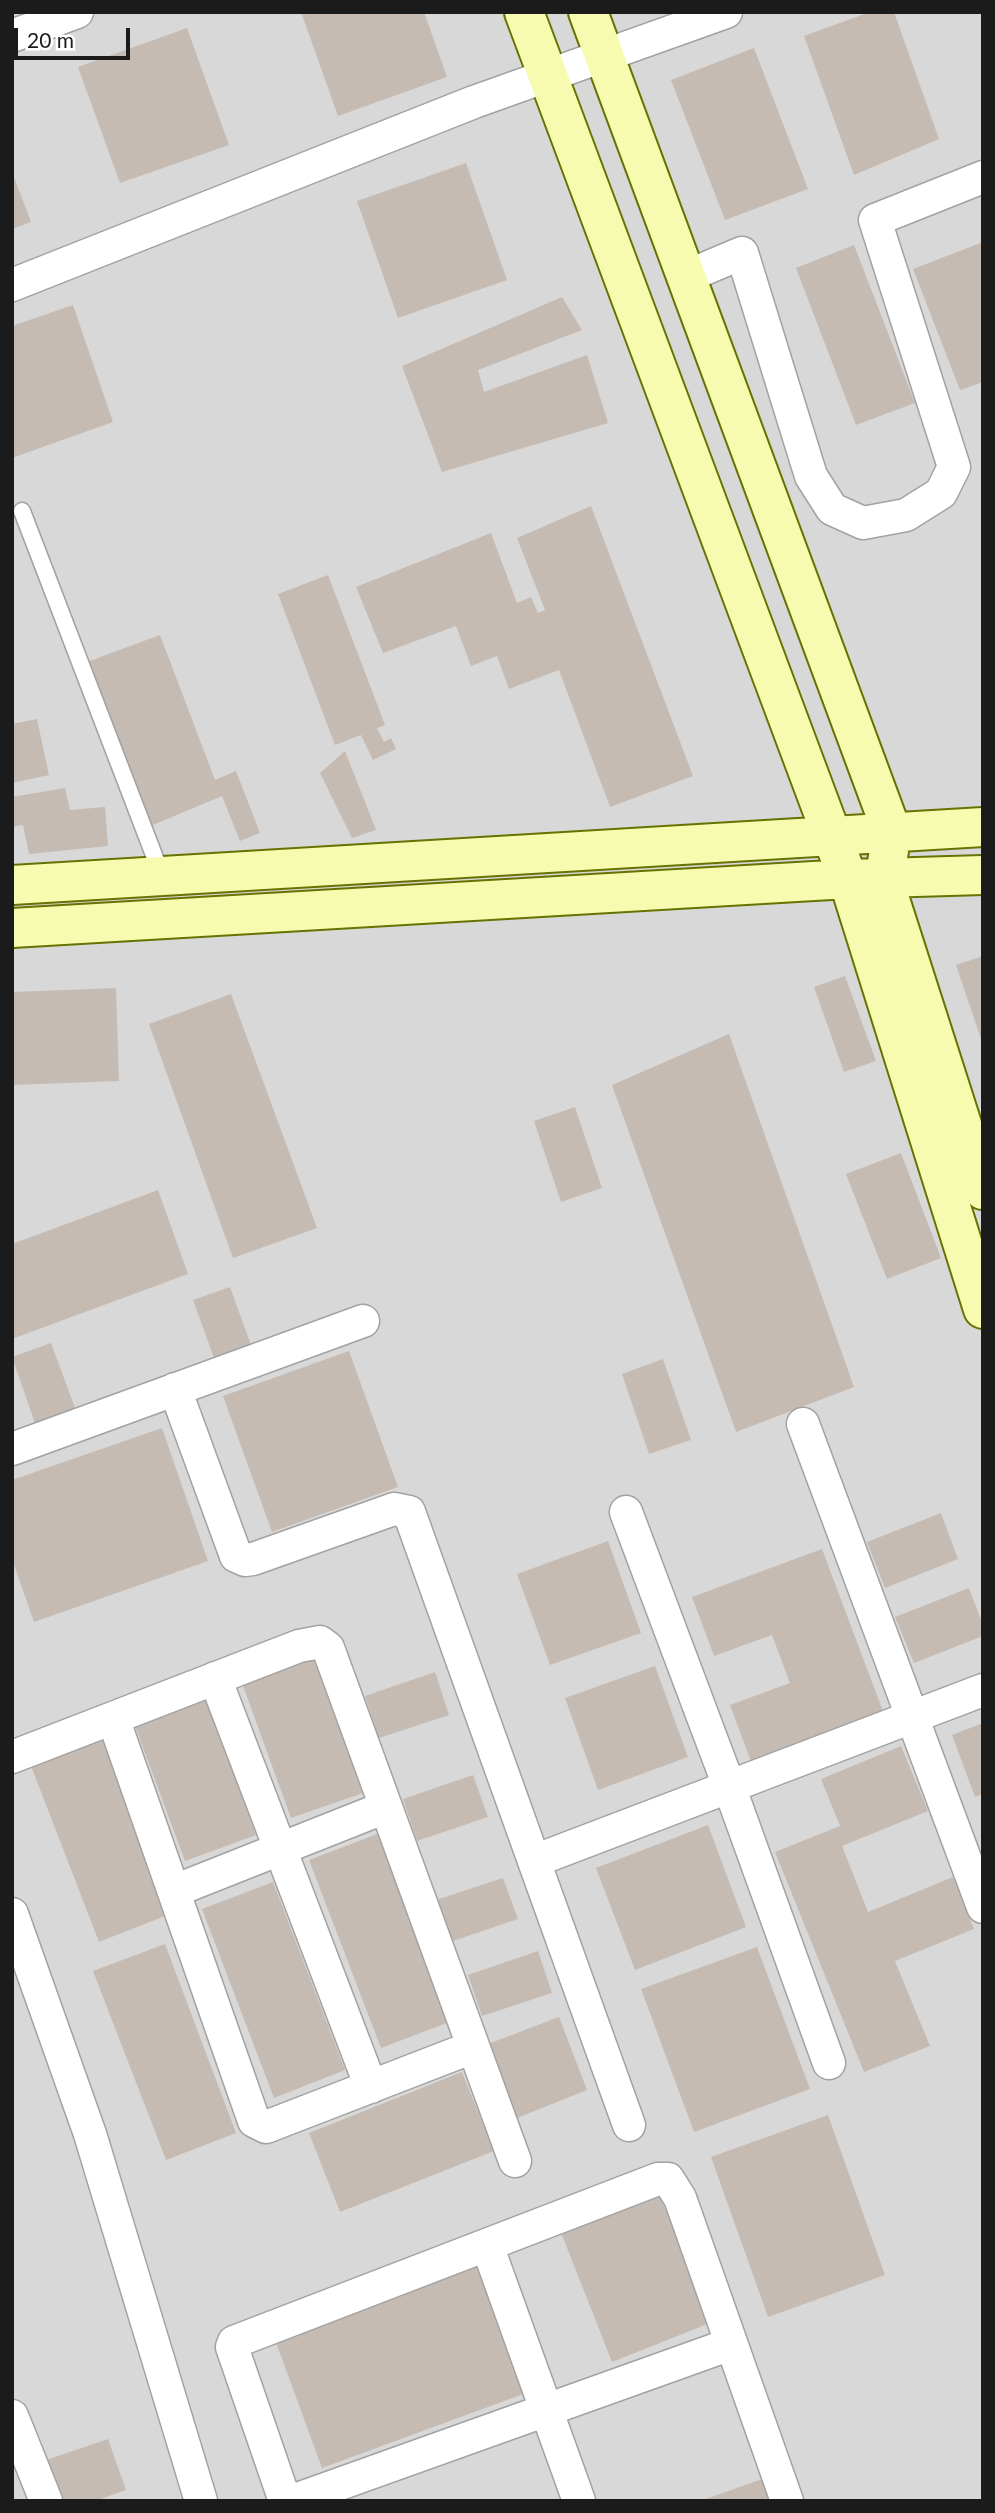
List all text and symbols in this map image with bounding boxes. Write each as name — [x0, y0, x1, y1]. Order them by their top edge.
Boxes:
scale bar — [18, 14, 133, 58]
text: 20 m — [27, 27, 74, 52]

